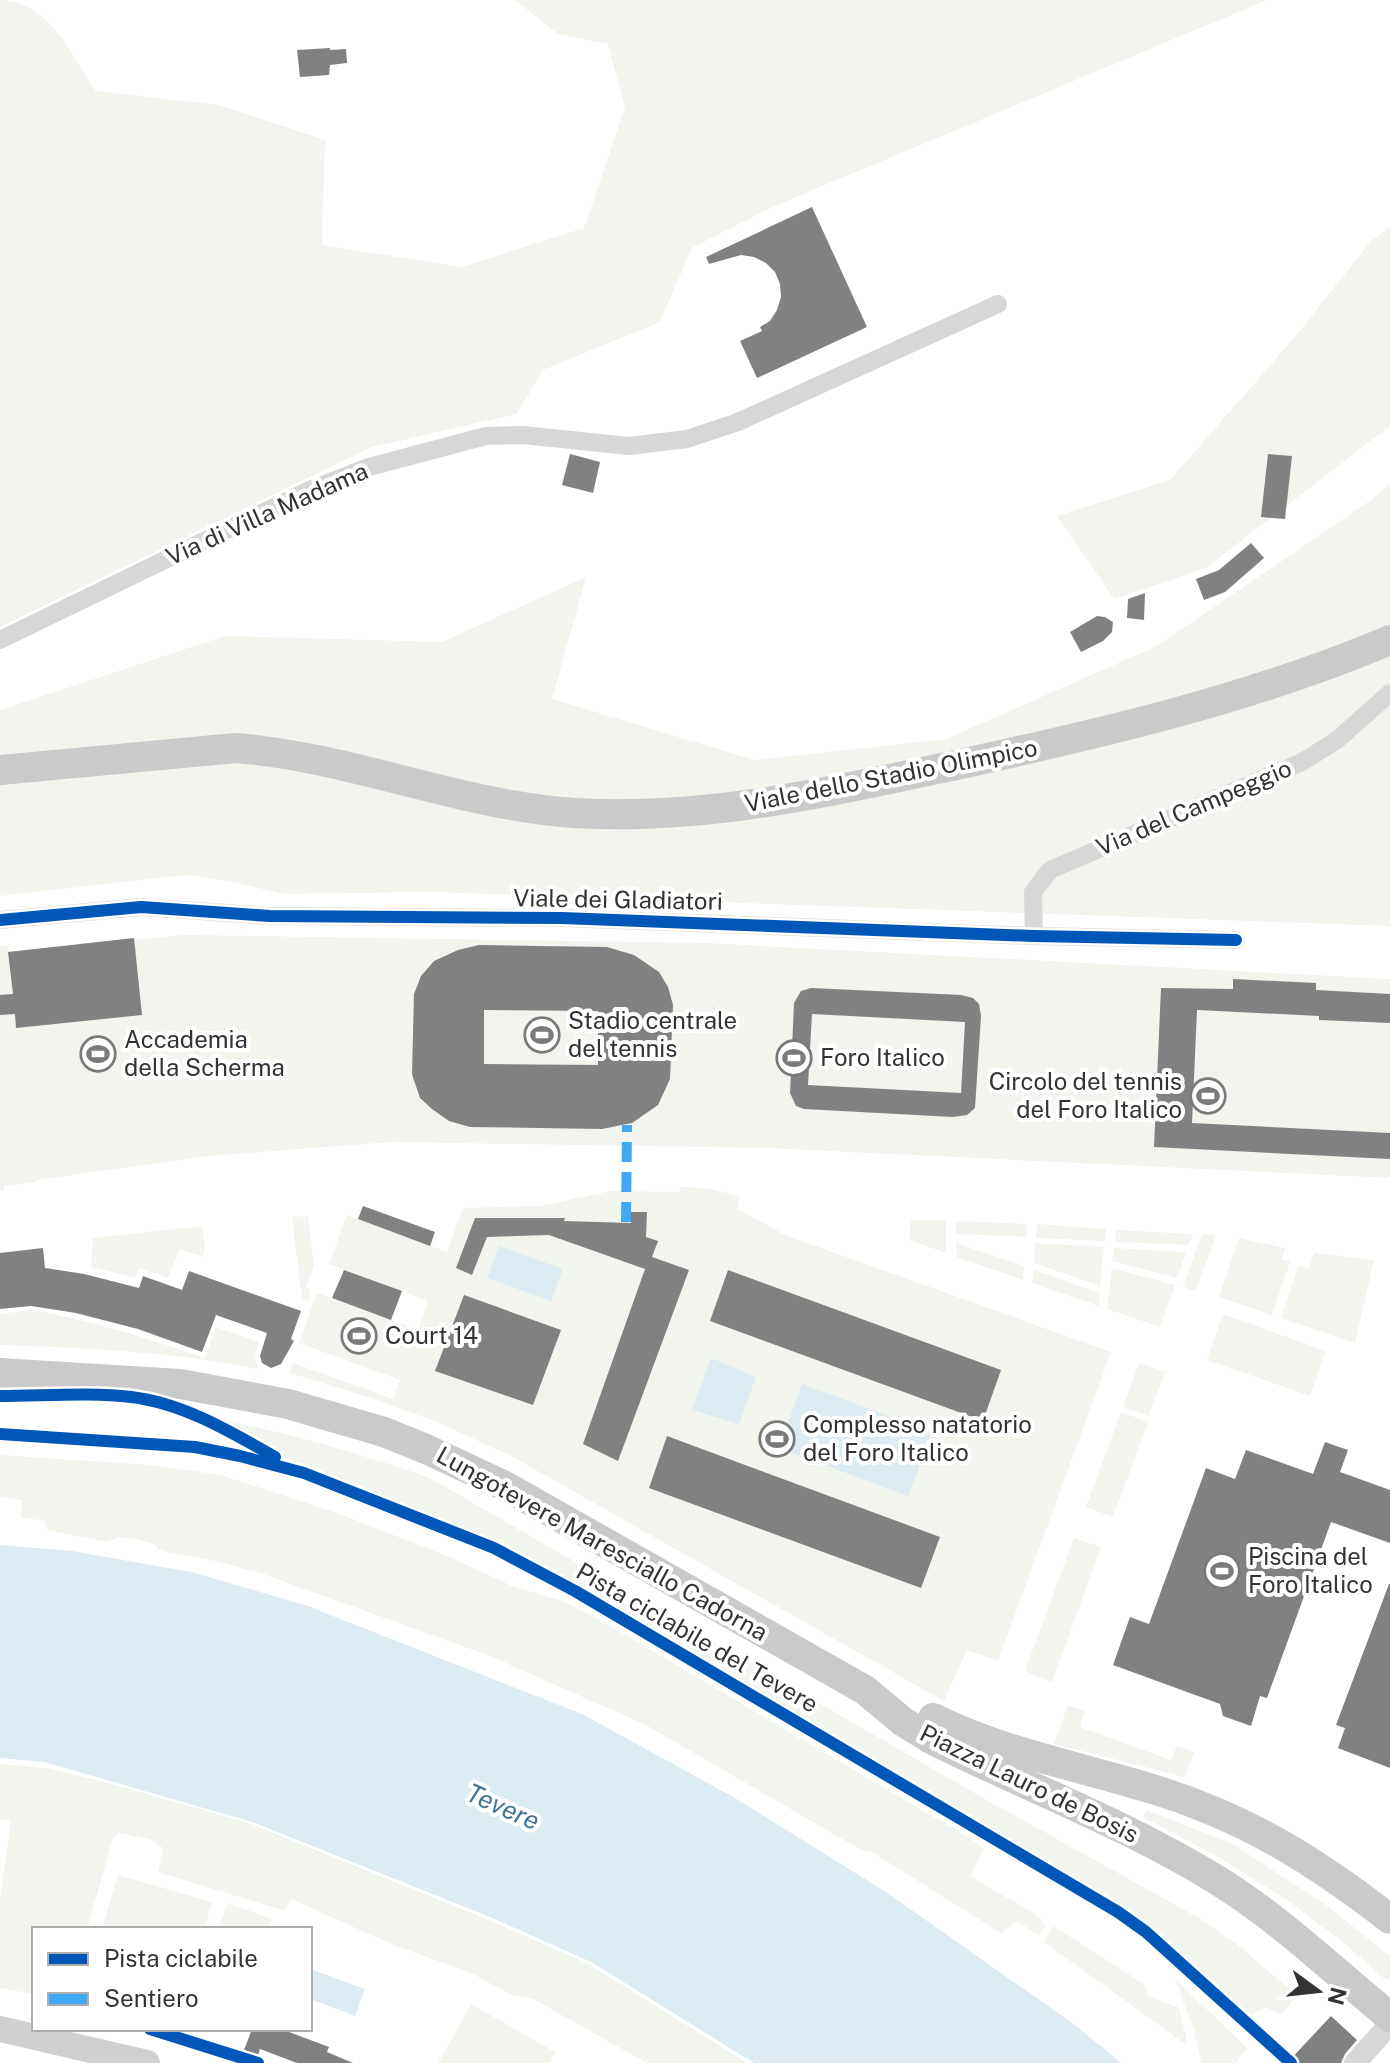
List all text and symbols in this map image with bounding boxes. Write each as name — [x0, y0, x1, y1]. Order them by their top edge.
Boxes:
street label: Via di Villa Madama — [161, 456, 372, 570]
street label: Viale dello Stadio Olimpico — [742, 733, 1040, 817]
street label: Via del Campeggio — [1092, 753, 1295, 861]
street label: Viale dei Gladiatori — [513, 883, 723, 915]
place label: Stadio centrale del tennis — [568, 1006, 737, 1062]
sports icon: Stadio centrale del tennis — [523, 1016, 561, 1054]
place label: Accademia della Scherma — [124, 1025, 285, 1081]
sports icon: Accademia della Scherma — [79, 1035, 117, 1073]
sports icon: Foro Italico — [775, 1039, 813, 1077]
place label: Foro Italico — [820, 1043, 945, 1071]
place label: Circolo del tennis del Foro Italico — [989, 1067, 1182, 1123]
sports icon: Circolo del tennis del Foro Italico — [1189, 1077, 1227, 1115]
sports icon: Court 14 — [340, 1317, 378, 1355]
place label: Court 14 — [385, 1321, 478, 1349]
place label: Complesso natatorio del Foro Italico — [803, 1410, 1032, 1466]
sports icon: Complesso natatorio del Foro Italico — [758, 1420, 796, 1458]
street label: Lungotevere Maresciallo Cadorna — [432, 1440, 773, 1646]
place label: Piscina del Foro Italico — [1248, 1542, 1373, 1598]
sports icon: Piscina del Foro Italico — [1203, 1552, 1241, 1590]
street label: Pista ciclabile del Tevere — [572, 1556, 823, 1718]
street label: Piazza Lauro de Bosis — [916, 1718, 1143, 1848]
water label: Tevere — [462, 1777, 545, 1836]
legend — [32, 1927, 312, 2031]
text: Pista ciclabile — [104, 1944, 258, 1972]
north arrow — [1278, 1951, 1358, 2031]
text: Sentiero — [104, 1984, 199, 2012]
text: N — [1323, 1984, 1352, 2008]

